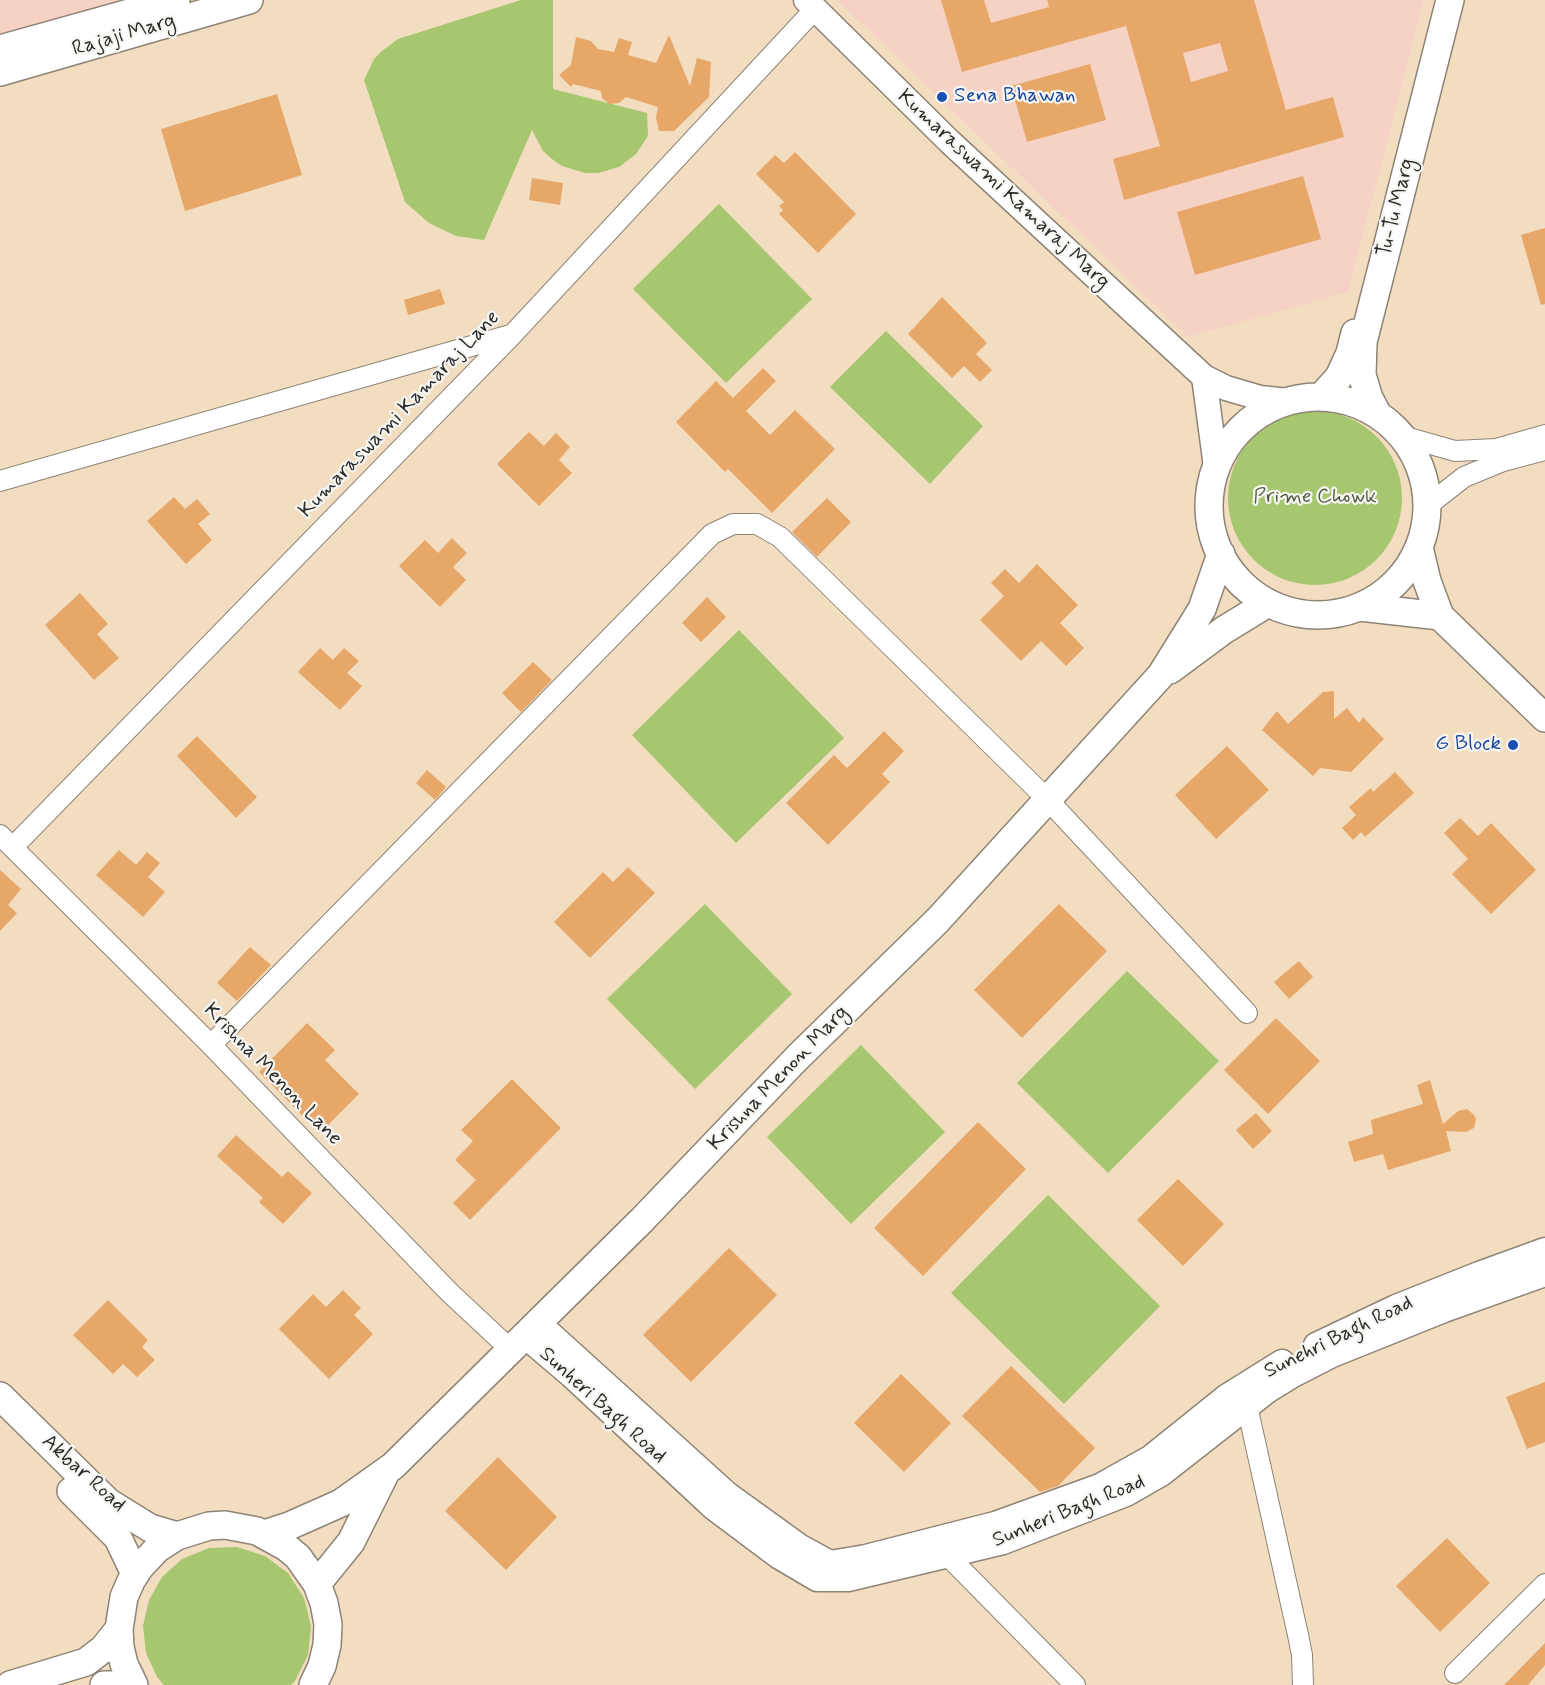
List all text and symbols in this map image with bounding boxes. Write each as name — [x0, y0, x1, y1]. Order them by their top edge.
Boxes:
street label: Rajaji Marg — [69, 9, 179, 63]
place label: Sena Bhawan — [954, 84, 1075, 110]
street label: Kumaraswami Kamaraj Marg — [891, 85, 1115, 295]
marker: Sena Bhawan — [935, 90, 949, 104]
street label: Tu-Tu Marg — [1373, 156, 1421, 260]
street label: Kumaraswami Kamaraj Lane — [294, 306, 506, 524]
park label: Prime Chowk — [1253, 485, 1377, 511]
place label: G Block — [1435, 732, 1501, 758]
marker: G Block — [1506, 738, 1520, 752]
street label: Krishna Menon Lane — [197, 998, 347, 1152]
street label: Krishna Menon Marg — [703, 1001, 855, 1157]
street label: Sunehri Bagh Road — [1261, 1291, 1417, 1385]
street label: Sunheri Bagh Road — [533, 1342, 671, 1470]
street label: Akbar Road — [36, 1430, 130, 1518]
street label: Sunheri Bagh Road — [989, 1470, 1149, 1554]

